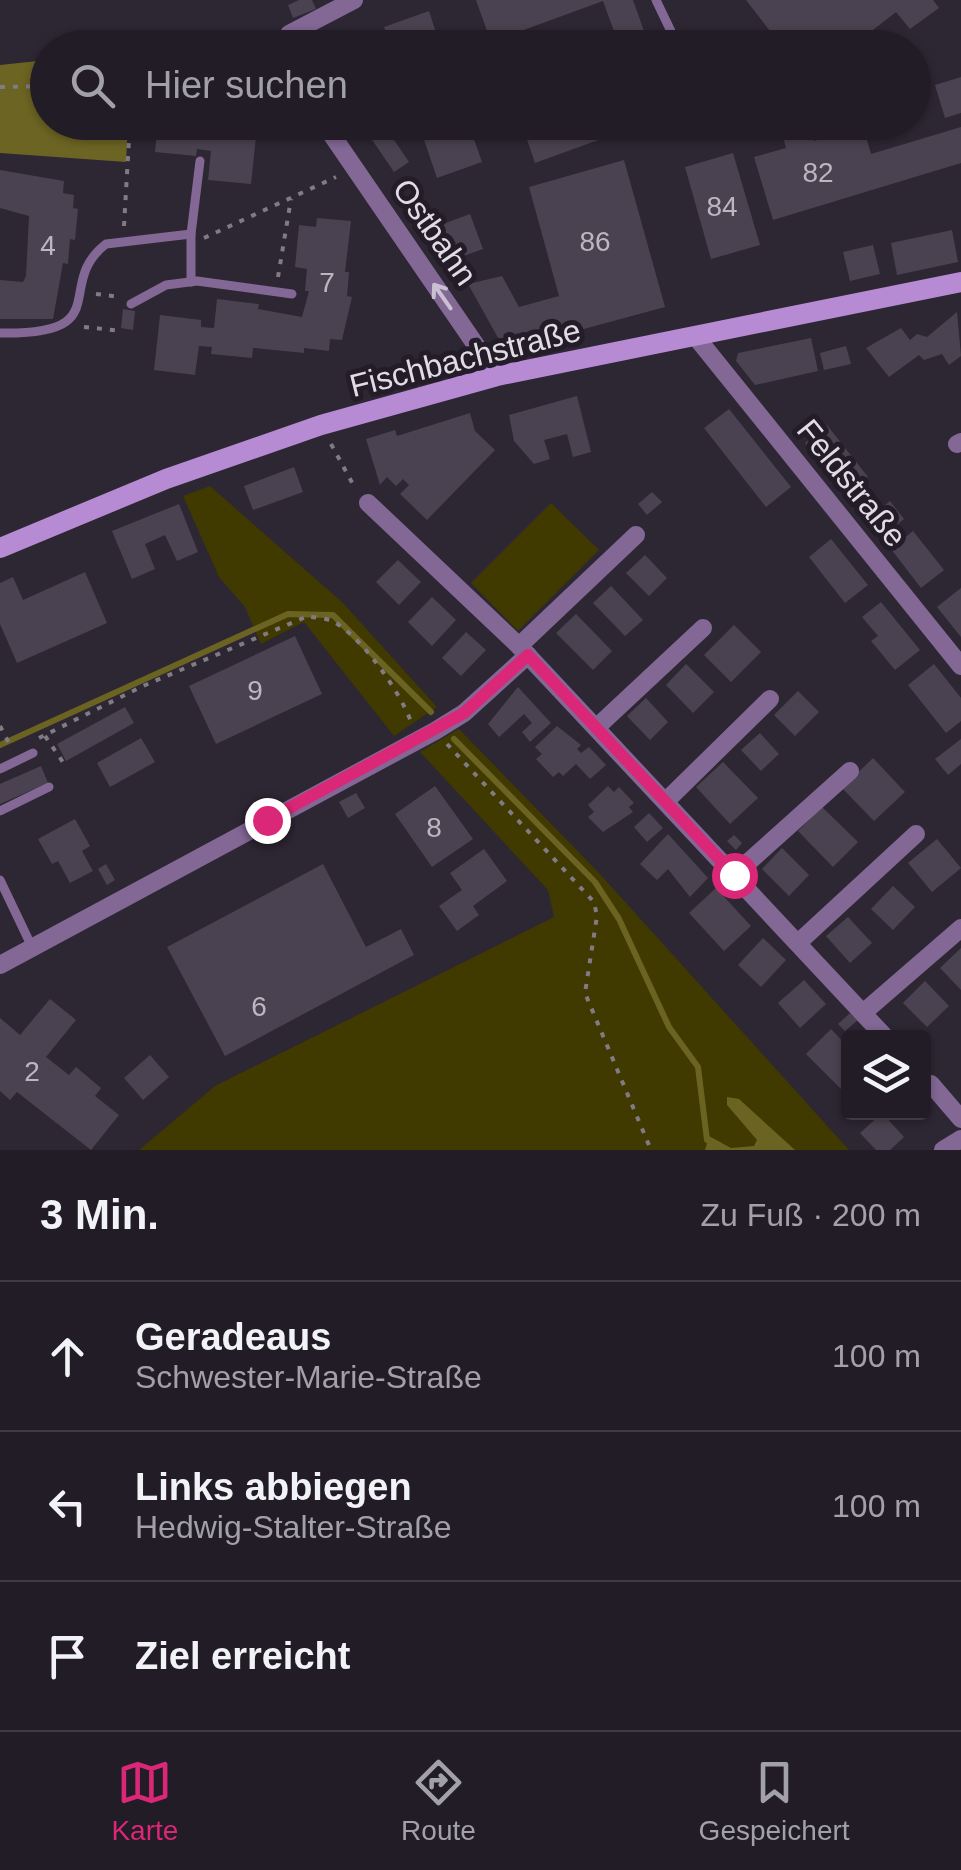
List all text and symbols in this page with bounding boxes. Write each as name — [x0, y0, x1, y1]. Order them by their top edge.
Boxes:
search box — [30, 30, 931, 140]
icon: search — [65, 58, 120, 113]
text: Hier suchen — [145, 64, 348, 106]
house number: 82 — [802, 157, 834, 188]
street label: Ostbahn — [386, 172, 484, 292]
house number: 84 — [706, 191, 738, 222]
house number: 86 — [579, 226, 611, 257]
house number: 4 — [40, 230, 56, 261]
house number: 7 — [319, 267, 335, 298]
one-way arrow — [432, 282, 453, 310]
street label: Fischbachstraße — [346, 312, 584, 404]
street label: Feldstraße — [790, 412, 914, 554]
house number: 9 — [247, 675, 263, 706]
route end — [245, 798, 291, 844]
house number: 8 — [426, 812, 442, 843]
route start — [712, 853, 758, 899]
house number: 6 — [251, 991, 267, 1022]
map controls — [841, 1030, 931, 1120]
button: layers — [841, 1030, 931, 1120]
house number: 2 — [24, 1056, 40, 1087]
text: 3 Min. — [40, 1191, 159, 1238]
text: Zu Fuß · 200 m — [701, 1197, 921, 1233]
text: Geradeaus — [135, 1316, 331, 1358]
icon: ahead — [40, 1329, 95, 1384]
text: 100 m — [832, 1338, 921, 1374]
text: Schwester-Marie-Straße — [135, 1359, 482, 1395]
text: Links abbiegen — [135, 1466, 412, 1508]
icon: left — [40, 1479, 95, 1534]
text: 100 m — [832, 1488, 921, 1524]
text: Hedwig-Stalter-Straße — [135, 1509, 452, 1545]
icon: arrive — [40, 1629, 95, 1684]
text: Ziel erreicht — [135, 1635, 350, 1677]
tab: Karte — [111, 1755, 178, 1847]
tab: Route — [401, 1755, 476, 1847]
tab: Gespeichert — [699, 1755, 850, 1847]

